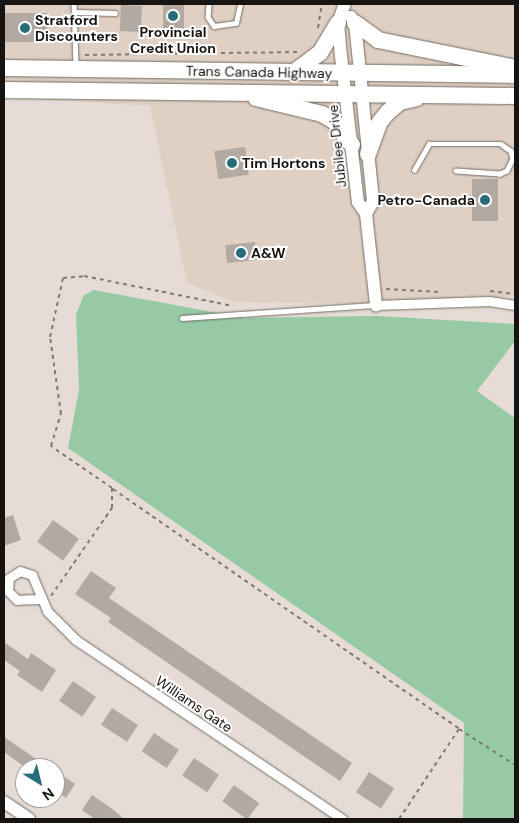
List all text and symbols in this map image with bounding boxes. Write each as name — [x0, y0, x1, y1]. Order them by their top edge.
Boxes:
marker: Provincial Credit Union — [167, 10, 179, 22]
place label: Stratford Discounters — [35, 12, 118, 44]
marker: Stratford Discounters — [19, 22, 31, 34]
place label: Provincial Credit Union — [130, 24, 216, 56]
street label: Trans Canada Highway — [186, 62, 332, 82]
street label: Jubilee Drive — [324, 104, 350, 188]
place label: Tim Hortons — [242, 155, 325, 171]
marker: Tim Hortons — [226, 157, 238, 169]
place label: Petro-Canada — [377, 192, 475, 208]
marker: Petro-Canada — [479, 194, 491, 206]
place label: A&W — [251, 245, 286, 261]
marker: A&W — [235, 247, 247, 259]
street label: Williams Gate — [153, 672, 235, 736]
north arrow — [15, 758, 65, 808]
text: N — [39, 784, 58, 805]

